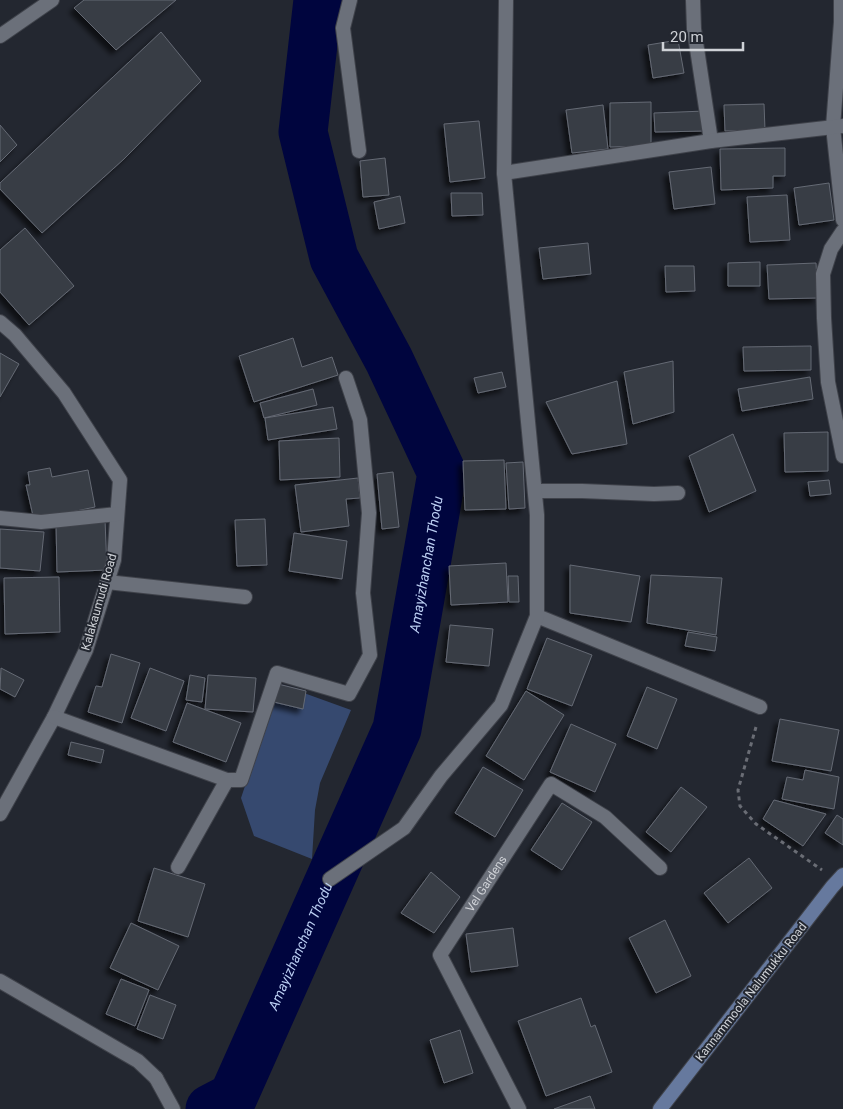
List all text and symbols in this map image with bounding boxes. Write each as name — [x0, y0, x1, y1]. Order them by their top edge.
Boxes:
scale bar — [663, 20, 743, 52]
text: 20 m — [670, 28, 704, 46]
water label: Amayizhanchan Thodu — [406, 494, 446, 635]
street label: Kalakaumudi Road — [78, 552, 120, 652]
street label: Vel Gardens — [463, 853, 510, 915]
water label: Amayizhanchan Thodu — [264, 879, 336, 1013]
street label: Kannammoola Nalumukku Road — [693, 920, 809, 1064]

